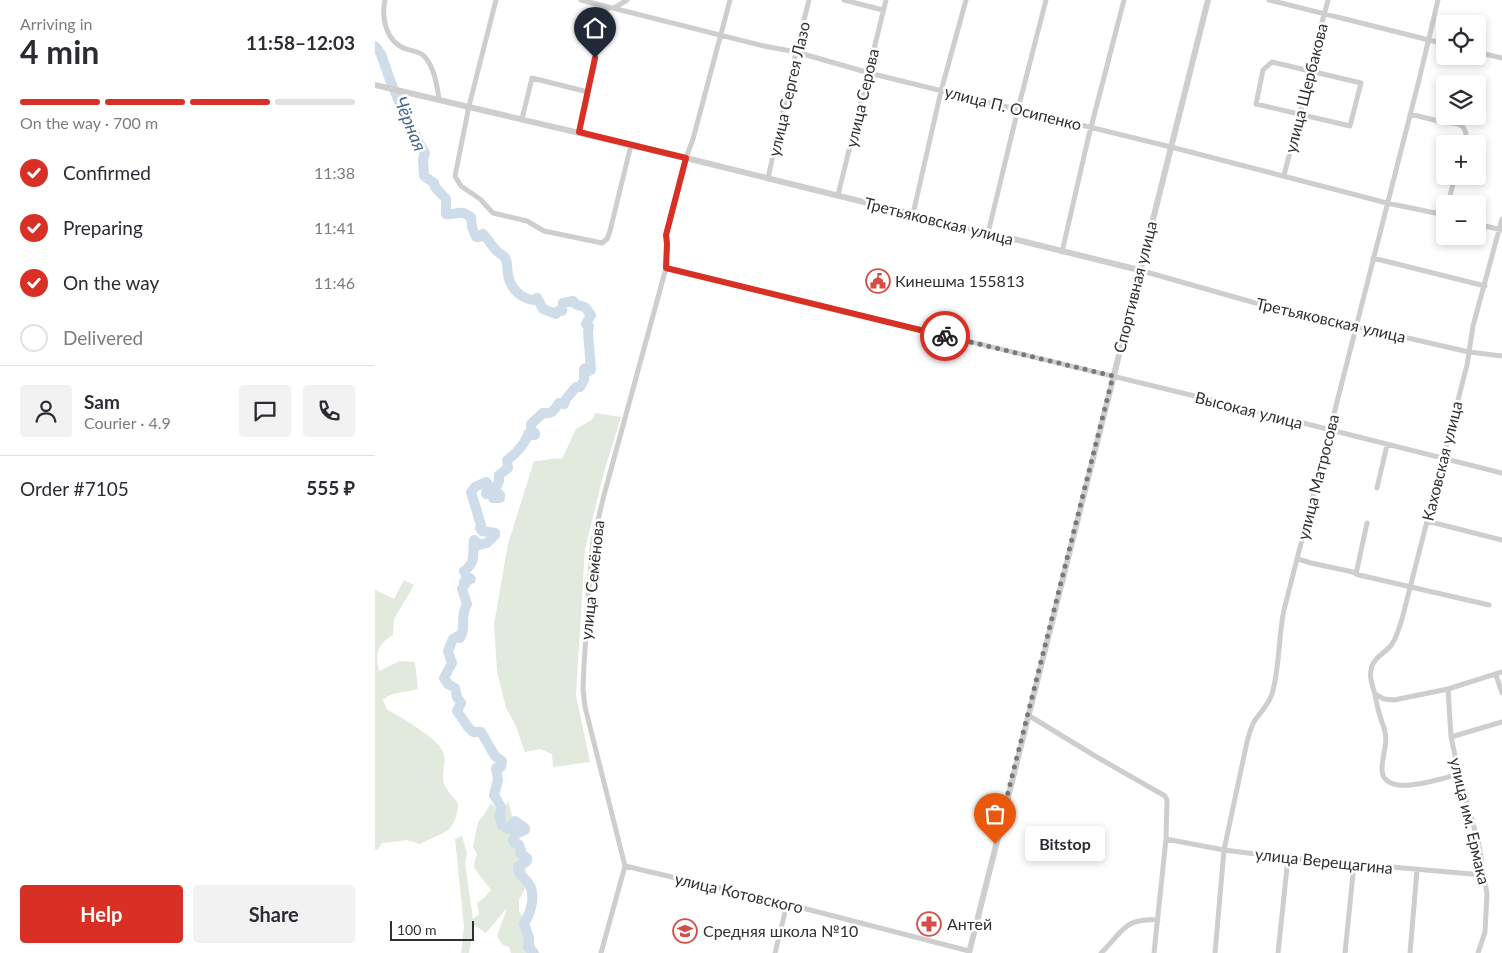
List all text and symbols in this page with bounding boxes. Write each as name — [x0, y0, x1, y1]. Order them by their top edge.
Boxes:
pin — [574, 7, 616, 58]
text: Arriving in — [20, 14, 93, 33]
icon: home — [581, 14, 609, 42]
map controls — [1436, 15, 1486, 245]
button: locate — [1436, 15, 1486, 65]
street label: улица Сергея Лазо — [764, 20, 813, 158]
street label: улица Щербакова — [1280, 21, 1331, 155]
text: 11:58–12:03 — [246, 31, 355, 54]
text: 4 min — [20, 32, 99, 71]
street label: улица Серова — [841, 47, 882, 149]
button: layers — [1436, 75, 1486, 125]
street label: улица П. Осипенко — [943, 81, 1084, 134]
water label: Чёрная — [390, 93, 432, 154]
text: On the way · 700 m — [20, 113, 158, 132]
button: + — [1436, 135, 1486, 185]
icon: check — [20, 159, 48, 187]
text: Confirmed — [63, 161, 151, 184]
text: 11:38 — [314, 163, 355, 182]
street label: Третьяковская улица — [863, 193, 1016, 248]
button: − — [1436, 195, 1486, 245]
icon: check — [20, 214, 48, 242]
text: Preparing — [63, 216, 143, 239]
text: 11:41 — [314, 218, 355, 237]
street label: Спортивная улица — [1109, 219, 1160, 355]
public building icon: Кинешма 155813 — [865, 268, 891, 294]
icon: check — [20, 269, 48, 297]
text: On the way — [63, 271, 159, 294]
place label: Кинешма 155813 — [895, 271, 1024, 290]
text: 11:46 — [314, 273, 355, 292]
street label: Третьяковская улица — [1254, 293, 1408, 346]
courier — [920, 311, 970, 361]
icon: bike — [931, 322, 959, 350]
text: Delivered — [63, 326, 143, 349]
button: person — [20, 385, 72, 437]
button: chat — [239, 385, 291, 437]
button: phone — [303, 385, 355, 437]
street label: Высокая улица — [1193, 387, 1305, 432]
text: Sam — [84, 390, 120, 413]
street label: Каховская улица — [1417, 399, 1466, 523]
street label: улица Матросова — [1293, 412, 1342, 542]
text: Courier · 4.9 — [84, 413, 171, 432]
text: 555 ₽ — [306, 476, 355, 499]
text: Order #7105 — [20, 477, 129, 500]
street label: улица Семёнова — [576, 519, 607, 641]
street label: улица им. Ермака — [1447, 756, 1494, 886]
pin — [974, 793, 1016, 844]
icon: bag — [981, 800, 1009, 828]
callout: Bitstop — [1025, 826, 1105, 862]
text: Bitstop — [1039, 834, 1091, 853]
street label: улица Верещагина — [1254, 844, 1394, 877]
street label: улица Котовского — [673, 868, 805, 917]
button: Help — [20, 885, 183, 943]
button: Share — [193, 885, 355, 943]
pharmacy icon: Антей — [916, 911, 942, 937]
place label: Антей — [947, 914, 992, 933]
scale bar — [390, 918, 474, 941]
school or university icon: Средняя школа №10 — [672, 918, 698, 944]
text: 100 m — [397, 921, 436, 938]
place label: Средняя школа №10 — [703, 921, 858, 940]

